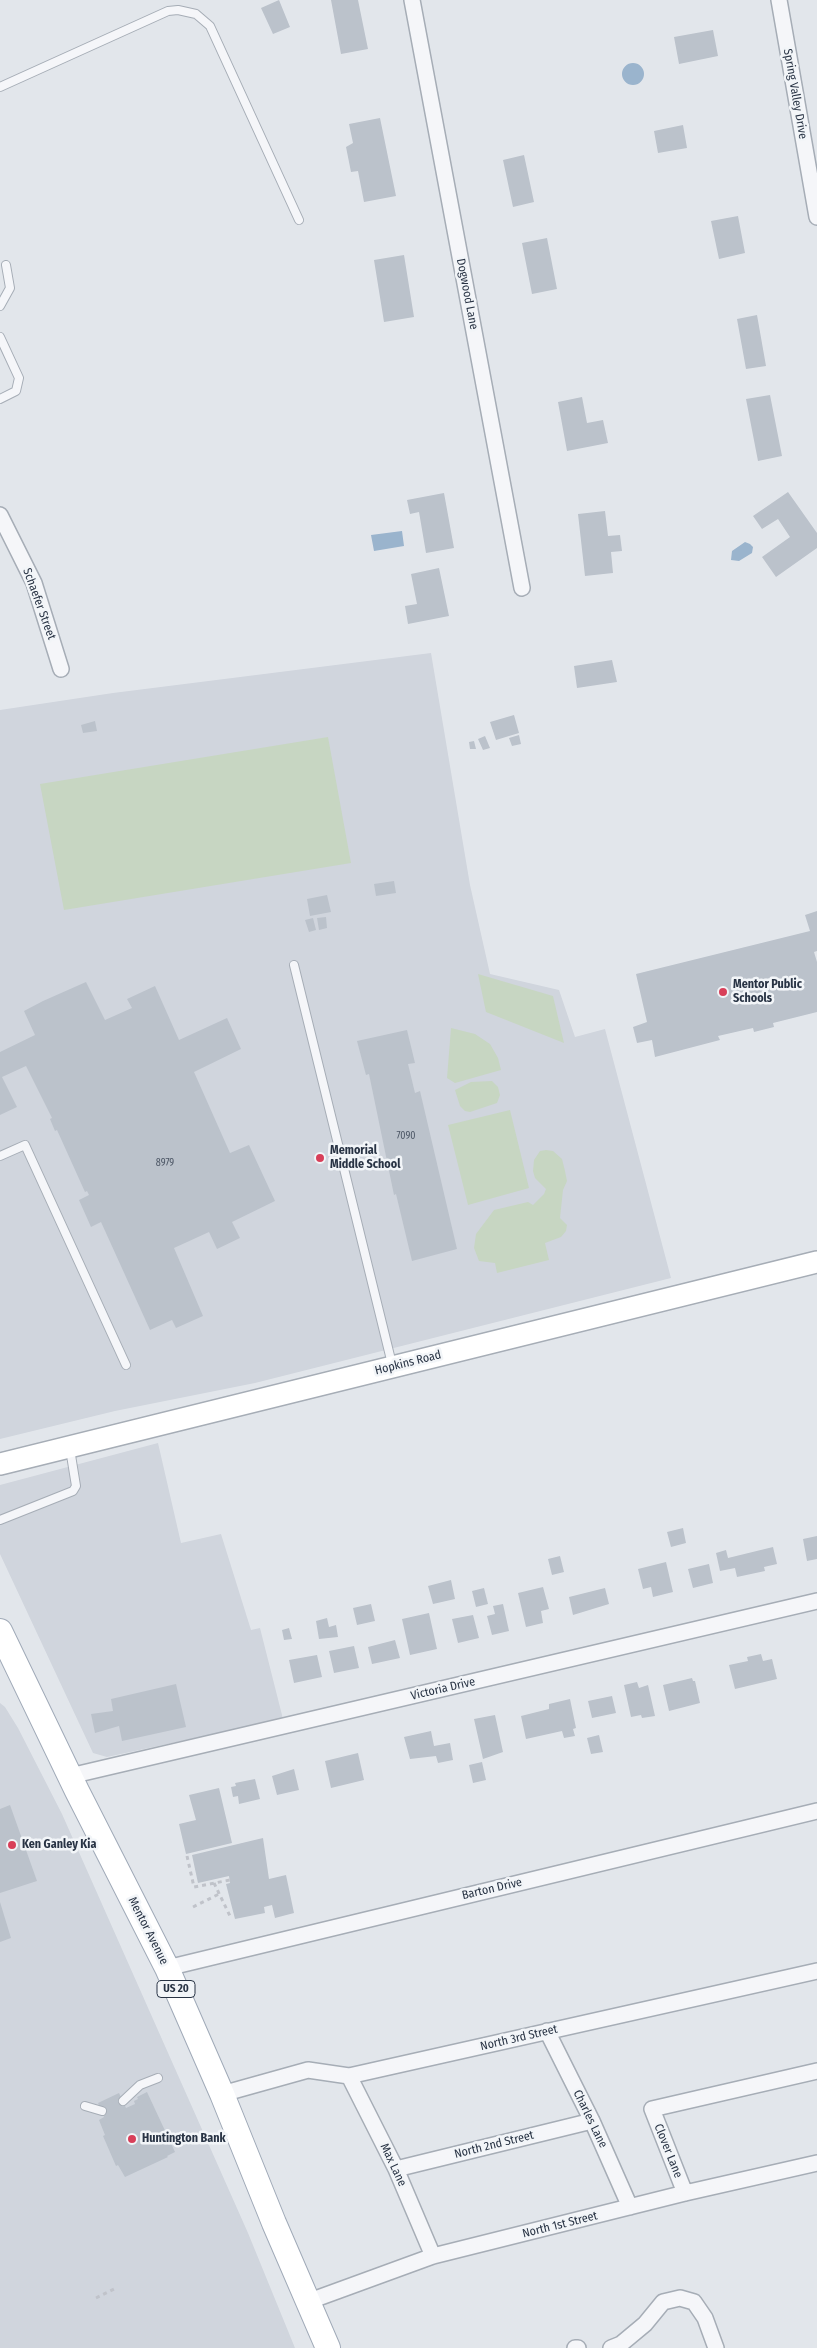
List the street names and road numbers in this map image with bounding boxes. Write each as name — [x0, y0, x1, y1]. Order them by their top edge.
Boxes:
street label: Spring Valley Drive — [780, 48, 810, 140]
street label: Dogwood Lane — [453, 257, 481, 331]
street label: Schaefer Street — [19, 566, 59, 642]
street label: Hopkins Road — [373, 1348, 443, 1378]
street label: Victoria Drive — [409, 1675, 477, 1703]
street label: Barton Drive — [461, 1875, 523, 1903]
street label: Mentor Avenue — [125, 1895, 171, 1967]
road number: US 20 — [157, 1980, 195, 1998]
street label: North 3rd Street — [479, 2022, 559, 2054]
street label: Charles Lane — [570, 2088, 610, 2150]
street label: Clover Lane — [651, 2122, 685, 2180]
street label: North 2nd Street — [453, 2128, 535, 2162]
street label: Max Lane — [377, 2141, 409, 2189]
street label: North 1st Street — [521, 2209, 599, 2241]

